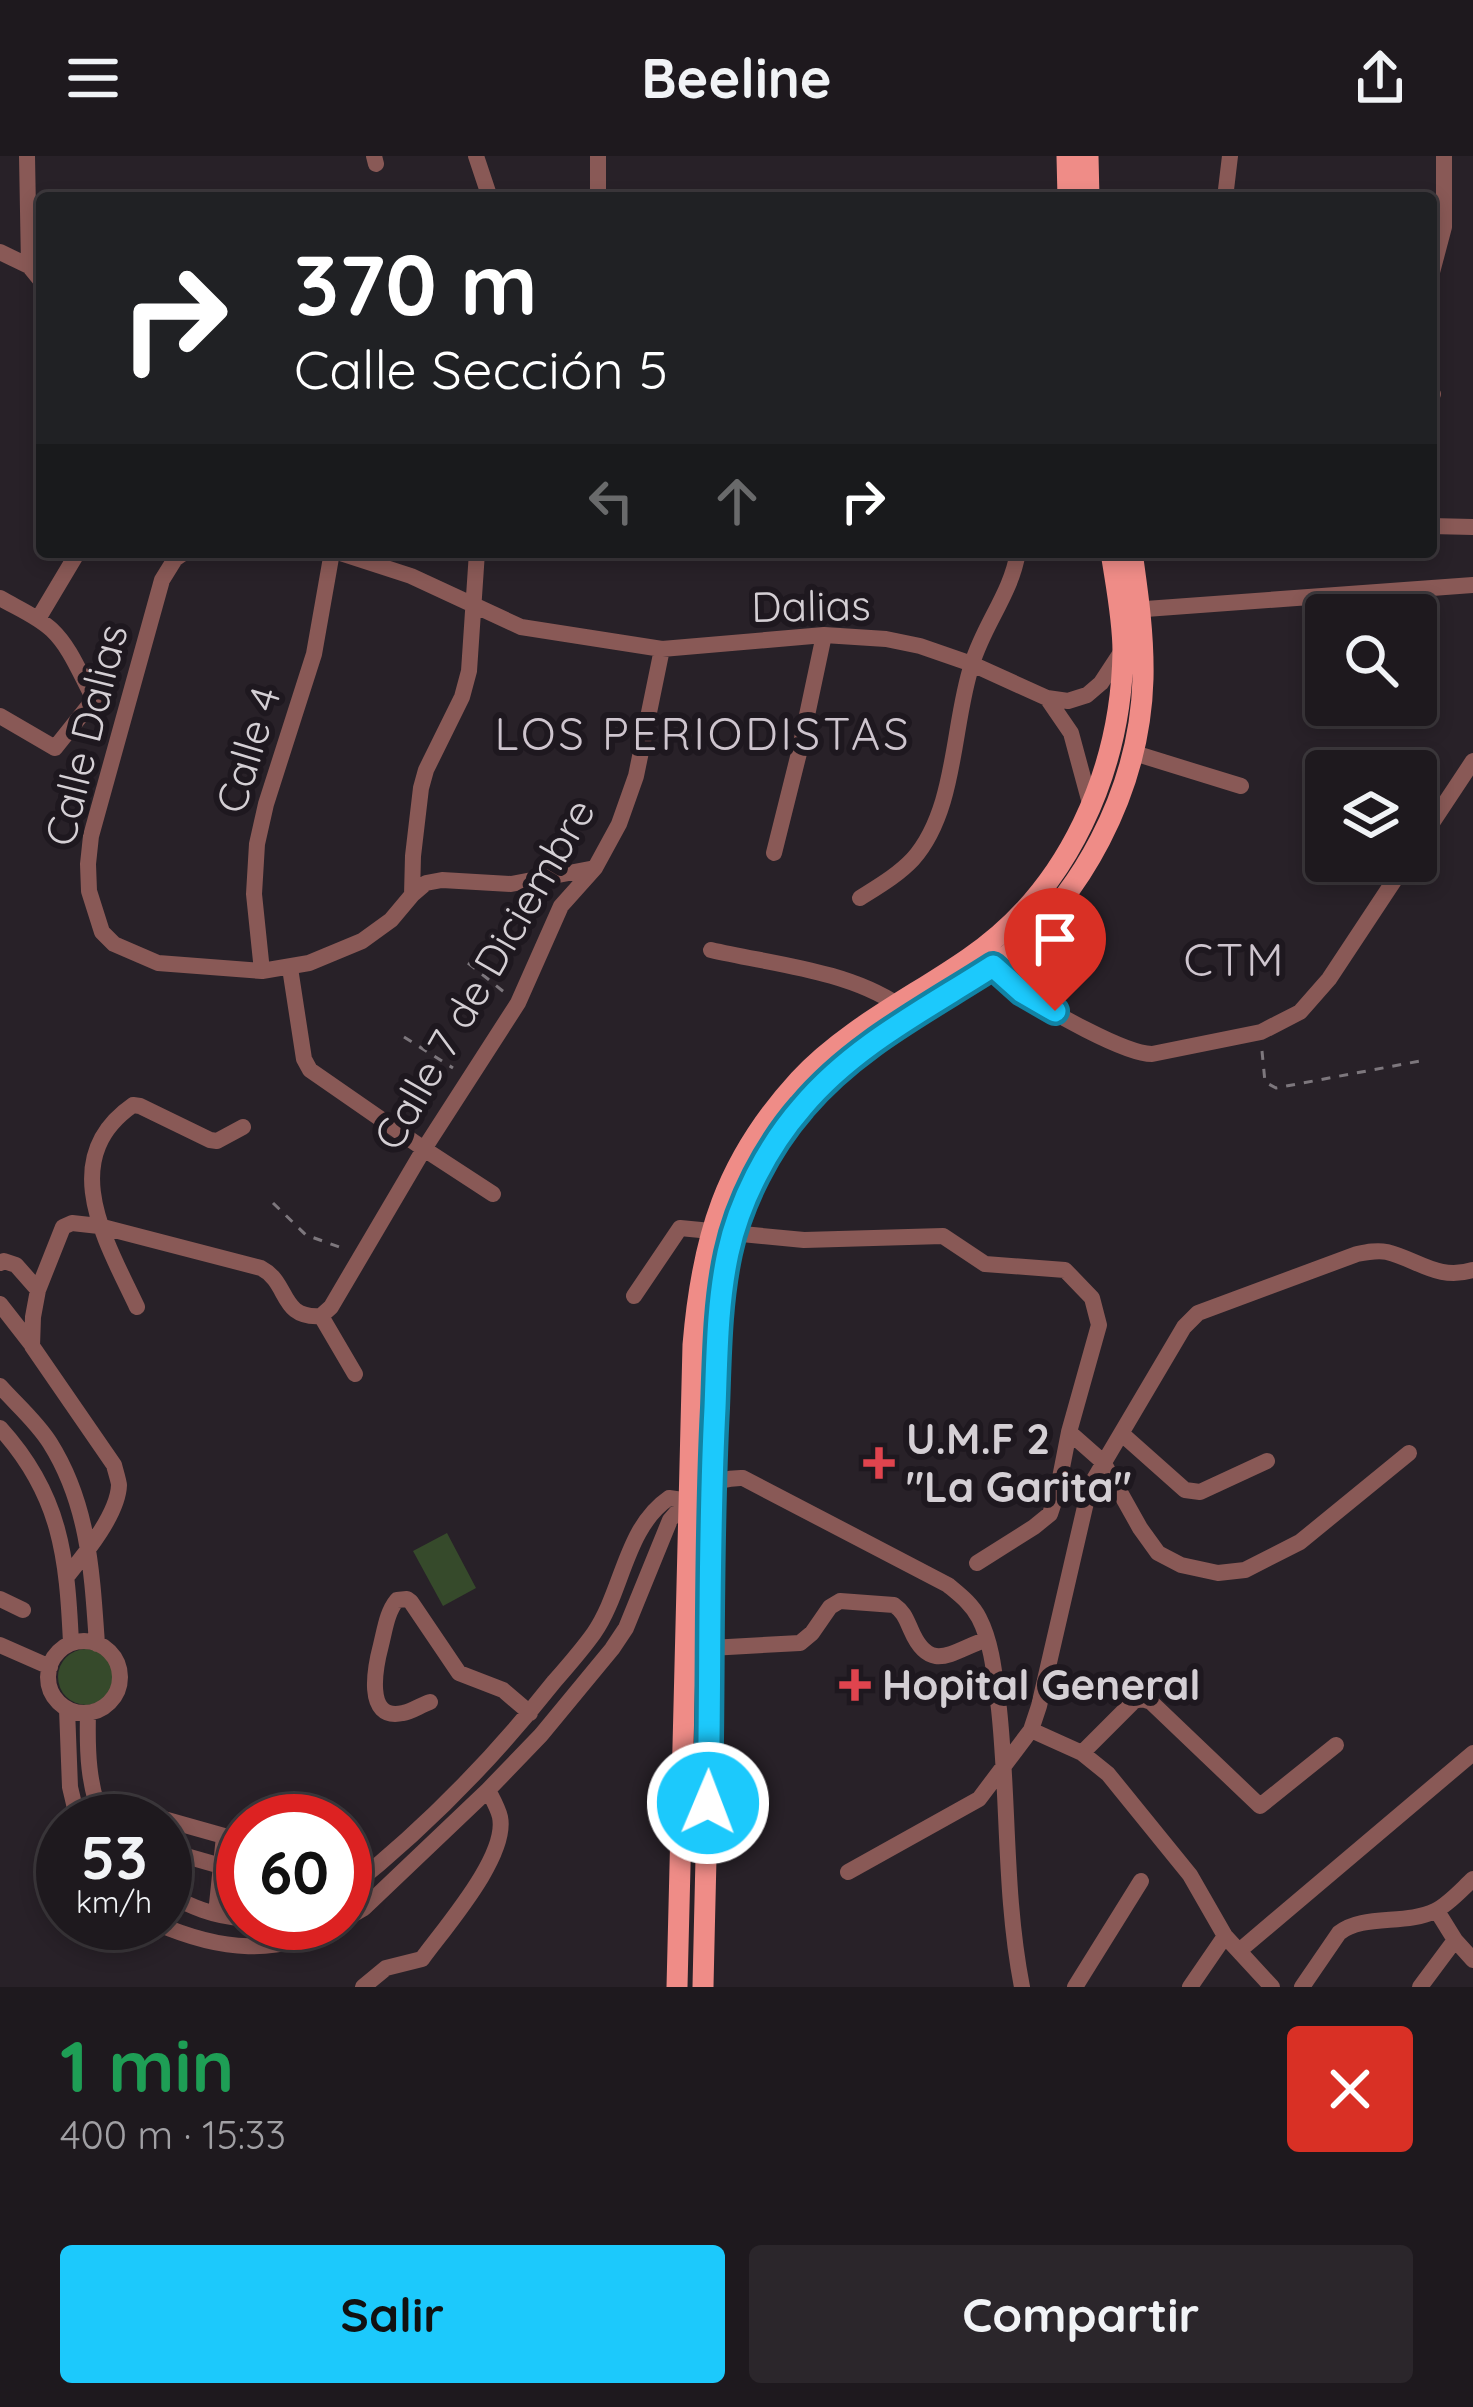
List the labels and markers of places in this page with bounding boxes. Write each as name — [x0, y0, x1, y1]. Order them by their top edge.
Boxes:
pin — [1004, 888, 1106, 1011]
place label: U.M.F 2 "La Garita" — [906, 1412, 1132, 1513]
marker: U.M.F 2 "La Garita" — [863, 1447, 895, 1479]
place label: Hopital General — [882, 1658, 1201, 1711]
marker: Hopital General — [839, 1669, 871, 1701]

